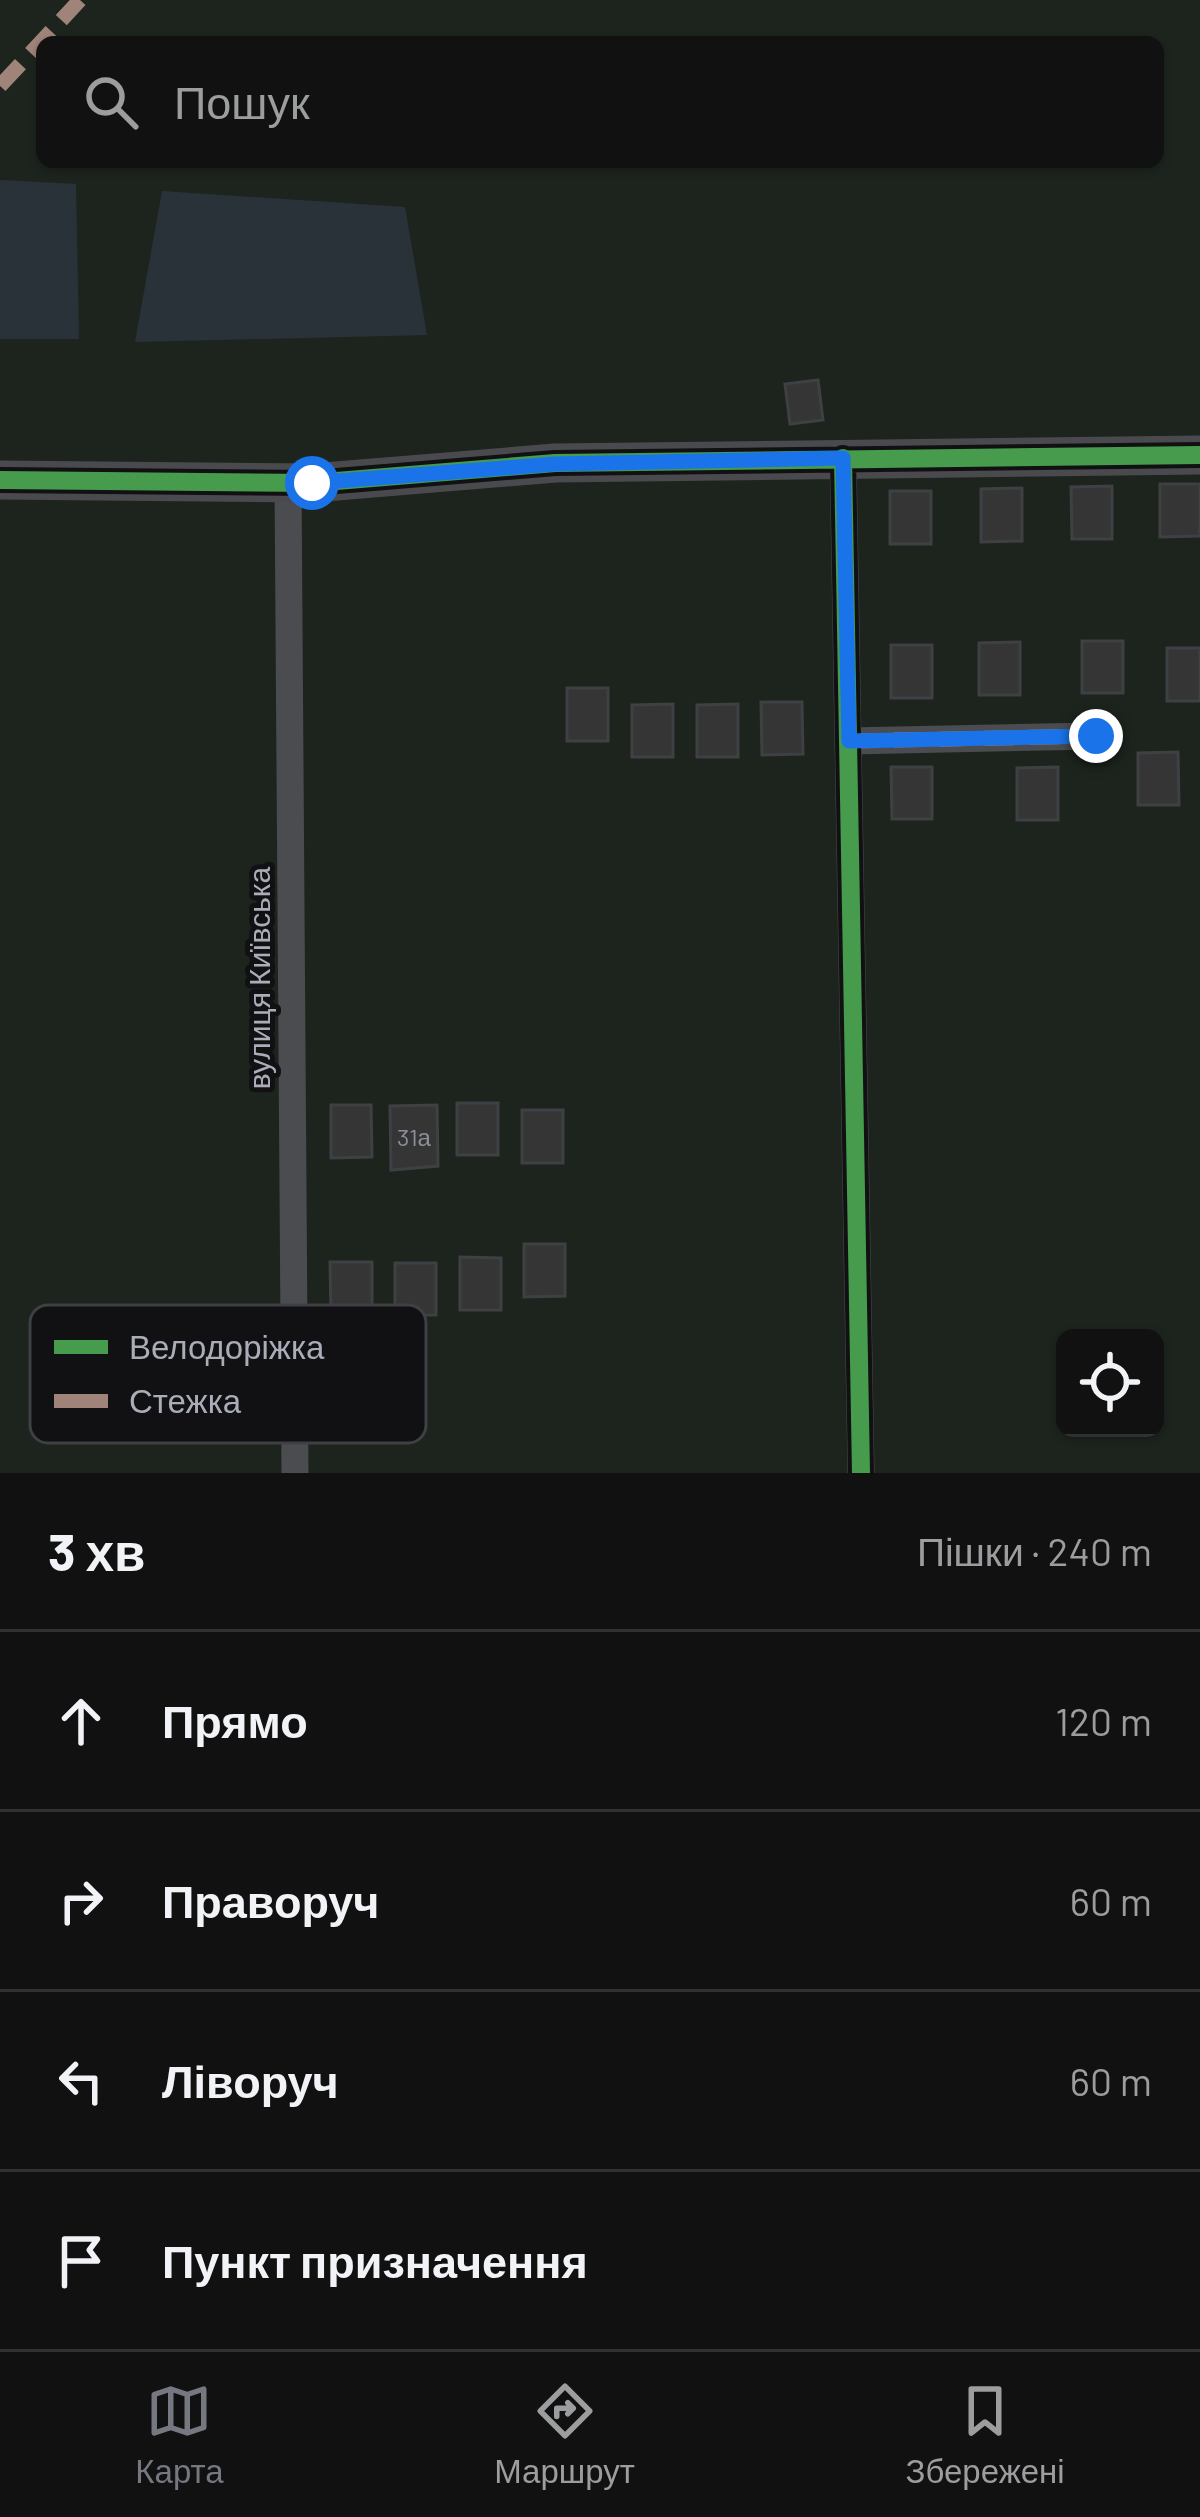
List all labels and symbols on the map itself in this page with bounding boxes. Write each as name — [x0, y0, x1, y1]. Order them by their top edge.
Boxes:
route start — [285, 456, 339, 510]
route end — [1069, 709, 1123, 763]
street label: вулиця Київська — [240, 866, 276, 1089]
house number: 31а — [397, 1122, 432, 1151]
legend — [30, 1305, 426, 1443]
text: Велодоріжка — [129, 1326, 325, 1366]
text: Стежка — [129, 1380, 242, 1420]

